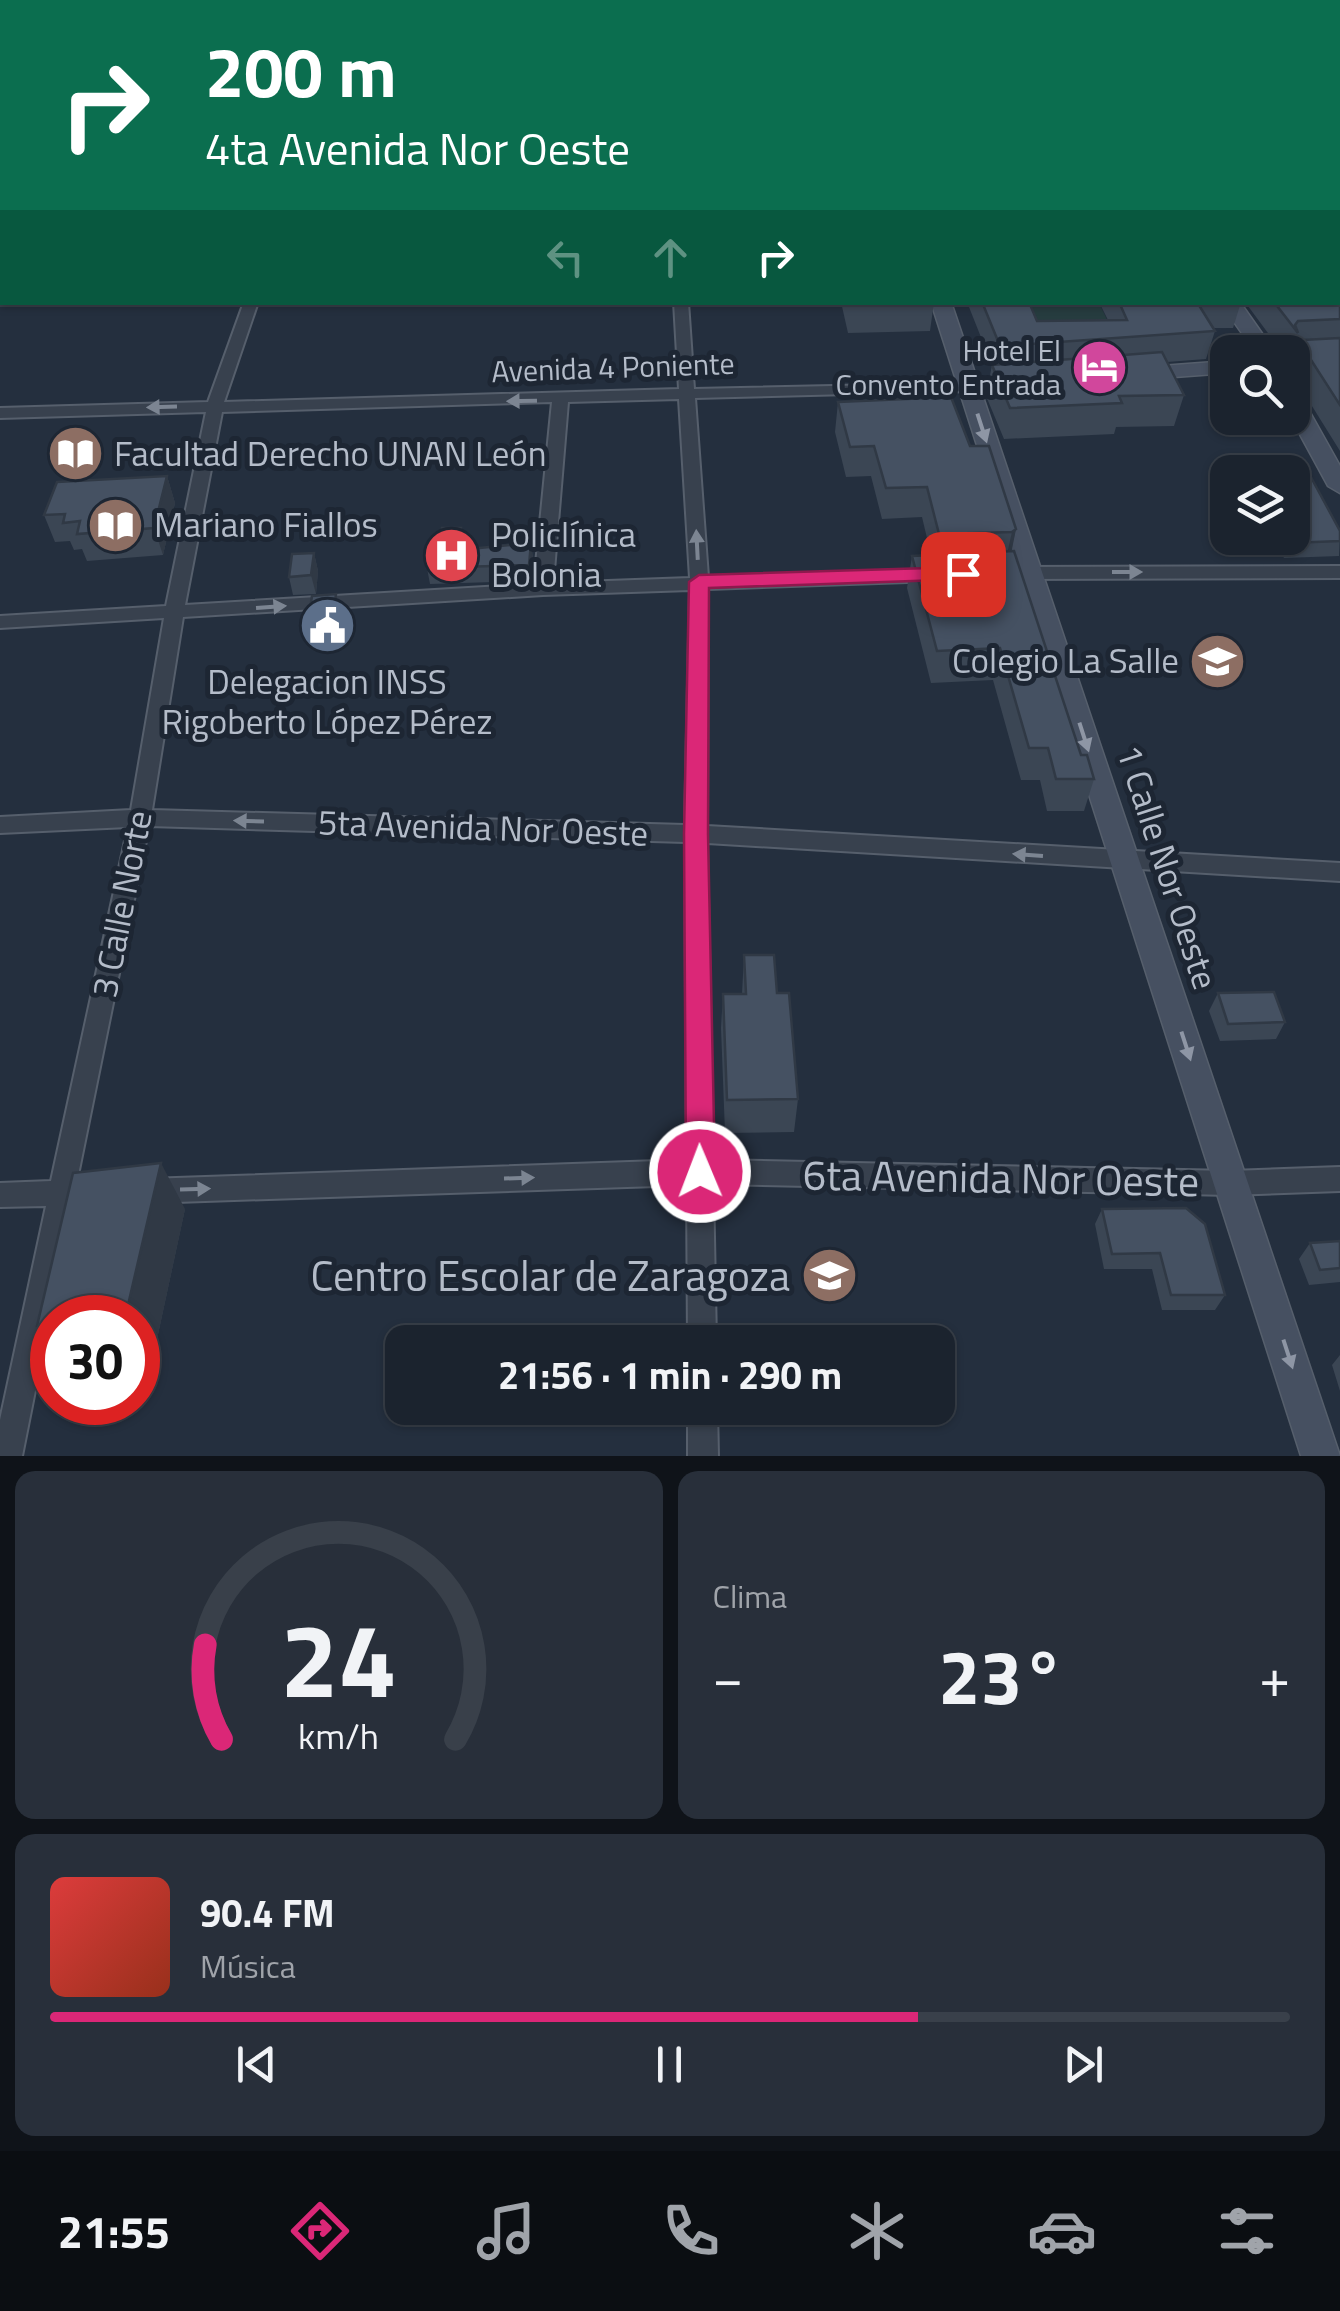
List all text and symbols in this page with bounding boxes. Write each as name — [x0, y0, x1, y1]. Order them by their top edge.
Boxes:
text: 200 m — [205, 18, 397, 124]
icon: right — [40, 40, 170, 170]
text: 4ta Avenida Nor Oeste — [205, 114, 630, 182]
icon: left — [538, 230, 593, 285]
icon: ahead — [643, 230, 698, 285]
icon: right — [748, 230, 803, 285]
place label: Hotel El Convento Entrada — [835, 327, 1061, 407]
map controls — [1210, 335, 1310, 555]
button: search — [1210, 335, 1310, 435]
hotel icon: Hotel El Convento Entrada — [1070, 338, 1130, 398]
street label: Avenida 4 Poniente — [491, 340, 735, 394]
one-way arrow — [506, 393, 538, 409]
one-way arrow — [146, 399, 178, 415]
one-way arrow — [976, 414, 991, 444]
library icon: Facultad Derecho UNAN León — [45, 424, 105, 484]
place label: Facultad Derecho UNAN León — [114, 426, 547, 480]
button: layers — [1210, 455, 1310, 555]
library icon: Mariano Fiallos — [85, 495, 145, 555]
place label: Mariano Fiallos — [154, 497, 378, 551]
place label: Policlínica Bolonia — [491, 507, 636, 601]
hospital icon: Policlínica Bolonia — [422, 525, 482, 585]
one-way arrow — [689, 529, 705, 561]
pin — [921, 532, 1006, 617]
icon: arrive — [936, 547, 991, 602]
one-way arrow — [1112, 564, 1144, 580]
public building icon: Delegacion INSS Rigoberto López Pérez — [297, 596, 357, 656]
one-way arrow — [256, 599, 287, 615]
school or university icon: Colegio La Salle — [1188, 631, 1248, 691]
place label: Colegio La Salle — [952, 633, 1179, 687]
place label: Delegacion INSS Rigoberto López Pérez — [162, 654, 492, 748]
one-way arrow — [1078, 722, 1093, 752]
street label: 1 Calle Nor Oeste — [1103, 737, 1233, 996]
street label: 5ta Avenida Nor Oeste — [317, 794, 649, 860]
street label: 3 Calle Norte — [76, 806, 166, 1002]
one-way arrow — [232, 812, 264, 828]
one-way arrow — [1011, 847, 1043, 863]
one-way arrow — [1180, 1031, 1195, 1061]
position arrow — [648, 1120, 752, 1224]
street label: 6ta Avenida Nor Oeste — [802, 1142, 1200, 1212]
one-way arrow — [504, 1170, 536, 1186]
one-way arrow — [179, 1181, 211, 1197]
place label: Centro Escolar de Zaragoza — [311, 1243, 790, 1307]
school or university icon: Centro Escolar de Zaragoza — [799, 1246, 859, 1306]
speed limit sign: 30 — [30, 1295, 160, 1425]
one-way arrow — [1281, 1340, 1296, 1370]
text: 21:56 · 1 min · 290 m — [498, 1346, 842, 1404]
text: Clima — [713, 1572, 787, 1620]
text: 24 — [281, 1579, 397, 1737]
text: 23° — [938, 1619, 1064, 1733]
text: − — [713, 1635, 743, 1718]
text: + — [1259, 1635, 1290, 1718]
text: km/h — [298, 1708, 379, 1763]
text: 90.4 FM — [200, 1884, 335, 1942]
text: Música — [200, 1942, 296, 1990]
icon: previous — [229, 2037, 284, 2092]
icon: pause — [642, 2037, 697, 2092]
icon: next — [1056, 2037, 1111, 2092]
icon: directions — [285, 2196, 355, 2266]
icon: music — [471, 2196, 541, 2266]
icon: phone — [656, 2196, 726, 2266]
icon: climate — [842, 2196, 912, 2266]
icon: car — [1027, 2196, 1097, 2266]
icon: filters — [1212, 2196, 1282, 2266]
text: 21:55 — [58, 2197, 170, 2265]

